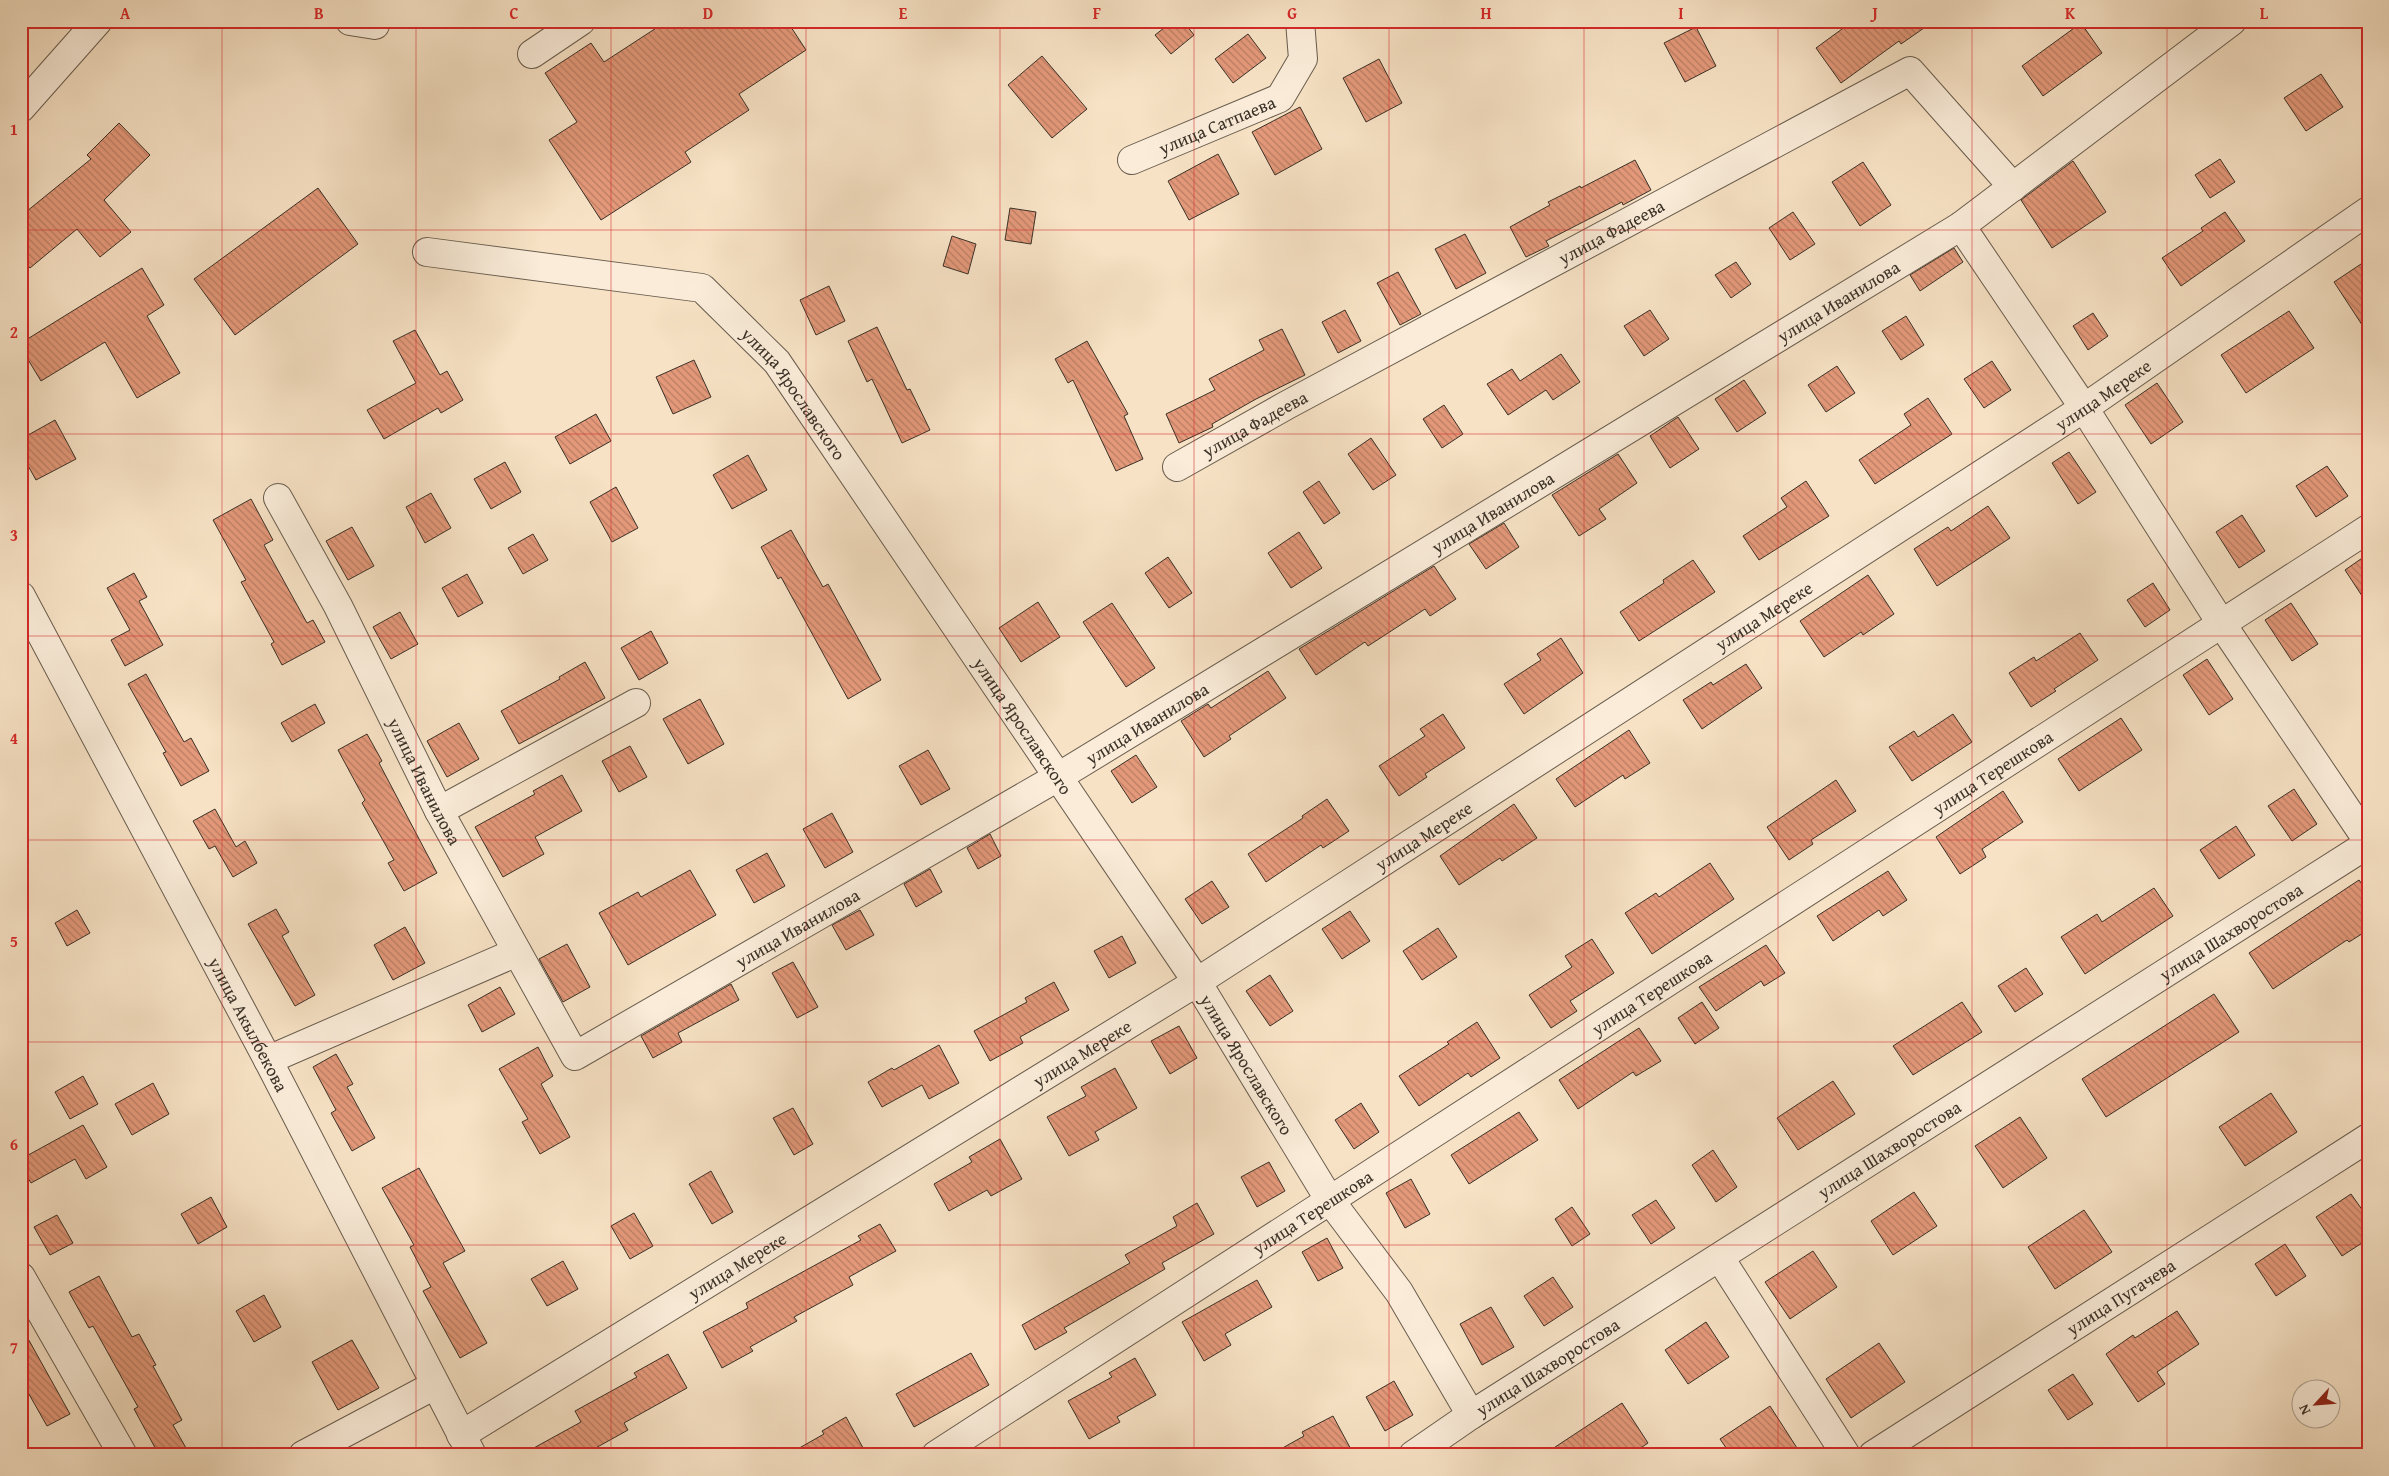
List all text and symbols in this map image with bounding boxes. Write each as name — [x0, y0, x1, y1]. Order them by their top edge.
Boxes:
text: A — [120, 1, 131, 25]
text: B — [314, 1, 324, 25]
text: C — [509, 1, 519, 25]
text: D — [703, 1, 713, 25]
text: E — [899, 1, 908, 25]
text: F — [1093, 1, 1101, 25]
text: G — [1287, 1, 1297, 25]
text: H — [1480, 1, 1492, 25]
text: I — [1678, 1, 1684, 25]
text: J — [1869, 1, 1878, 25]
text: K — [2065, 1, 2076, 25]
text: L — [2260, 1, 2269, 25]
street label: улица Сатпаева — [1153, 88, 1280, 161]
text: 1 — [10, 117, 18, 141]
street label: улица Фадеева — [1552, 192, 1669, 271]
street label: улица Иванилова — [1771, 253, 1905, 349]
text: 2 — [10, 320, 18, 344]
street label: улица Ярославского — [735, 320, 853, 465]
street label: улица Мереке — [2049, 352, 2156, 437]
street label: улица Фадеева — [1196, 383, 1312, 464]
street label: улица Иванилова — [1425, 464, 1559, 560]
text: 3 — [10, 523, 18, 547]
street label: улица Мереке — [1709, 574, 1818, 658]
street label: улица Ярославского — [967, 651, 1080, 800]
street label: улица Иванилова — [1079, 675, 1214, 771]
street label: улица Иванилова — [381, 712, 469, 850]
street label: улица Терешкова — [1926, 723, 2058, 821]
text: 4 — [10, 726, 18, 750]
street label: улица Мереке — [1369, 794, 1478, 878]
street label: улица Шахворостова — [2153, 875, 2308, 988]
street label: улица Иванилова — [729, 881, 865, 975]
text: 5 — [10, 929, 18, 953]
street label: улица Терешкова — [1585, 943, 1717, 1042]
street label: улица Акылбекова — [201, 951, 296, 1097]
street label: улица Ярославского — [1193, 988, 1300, 1140]
street label: улица Мереке — [1027, 1012, 1136, 1094]
street label: улица Шахворостова — [1811, 1093, 1966, 1205]
text: 6 — [10, 1132, 18, 1156]
street label: улица Терешкова — [1246, 1162, 1378, 1261]
street label: улица Мереке — [682, 1225, 791, 1306]
street label: улица Пугачева — [2060, 1251, 2181, 1342]
street label: улица Шахворостова — [1469, 1310, 1625, 1423]
text: 7 — [10, 1335, 18, 1359]
north arrow — [2292, 1378, 2342, 1428]
text: N — [2293, 1401, 2315, 1418]

